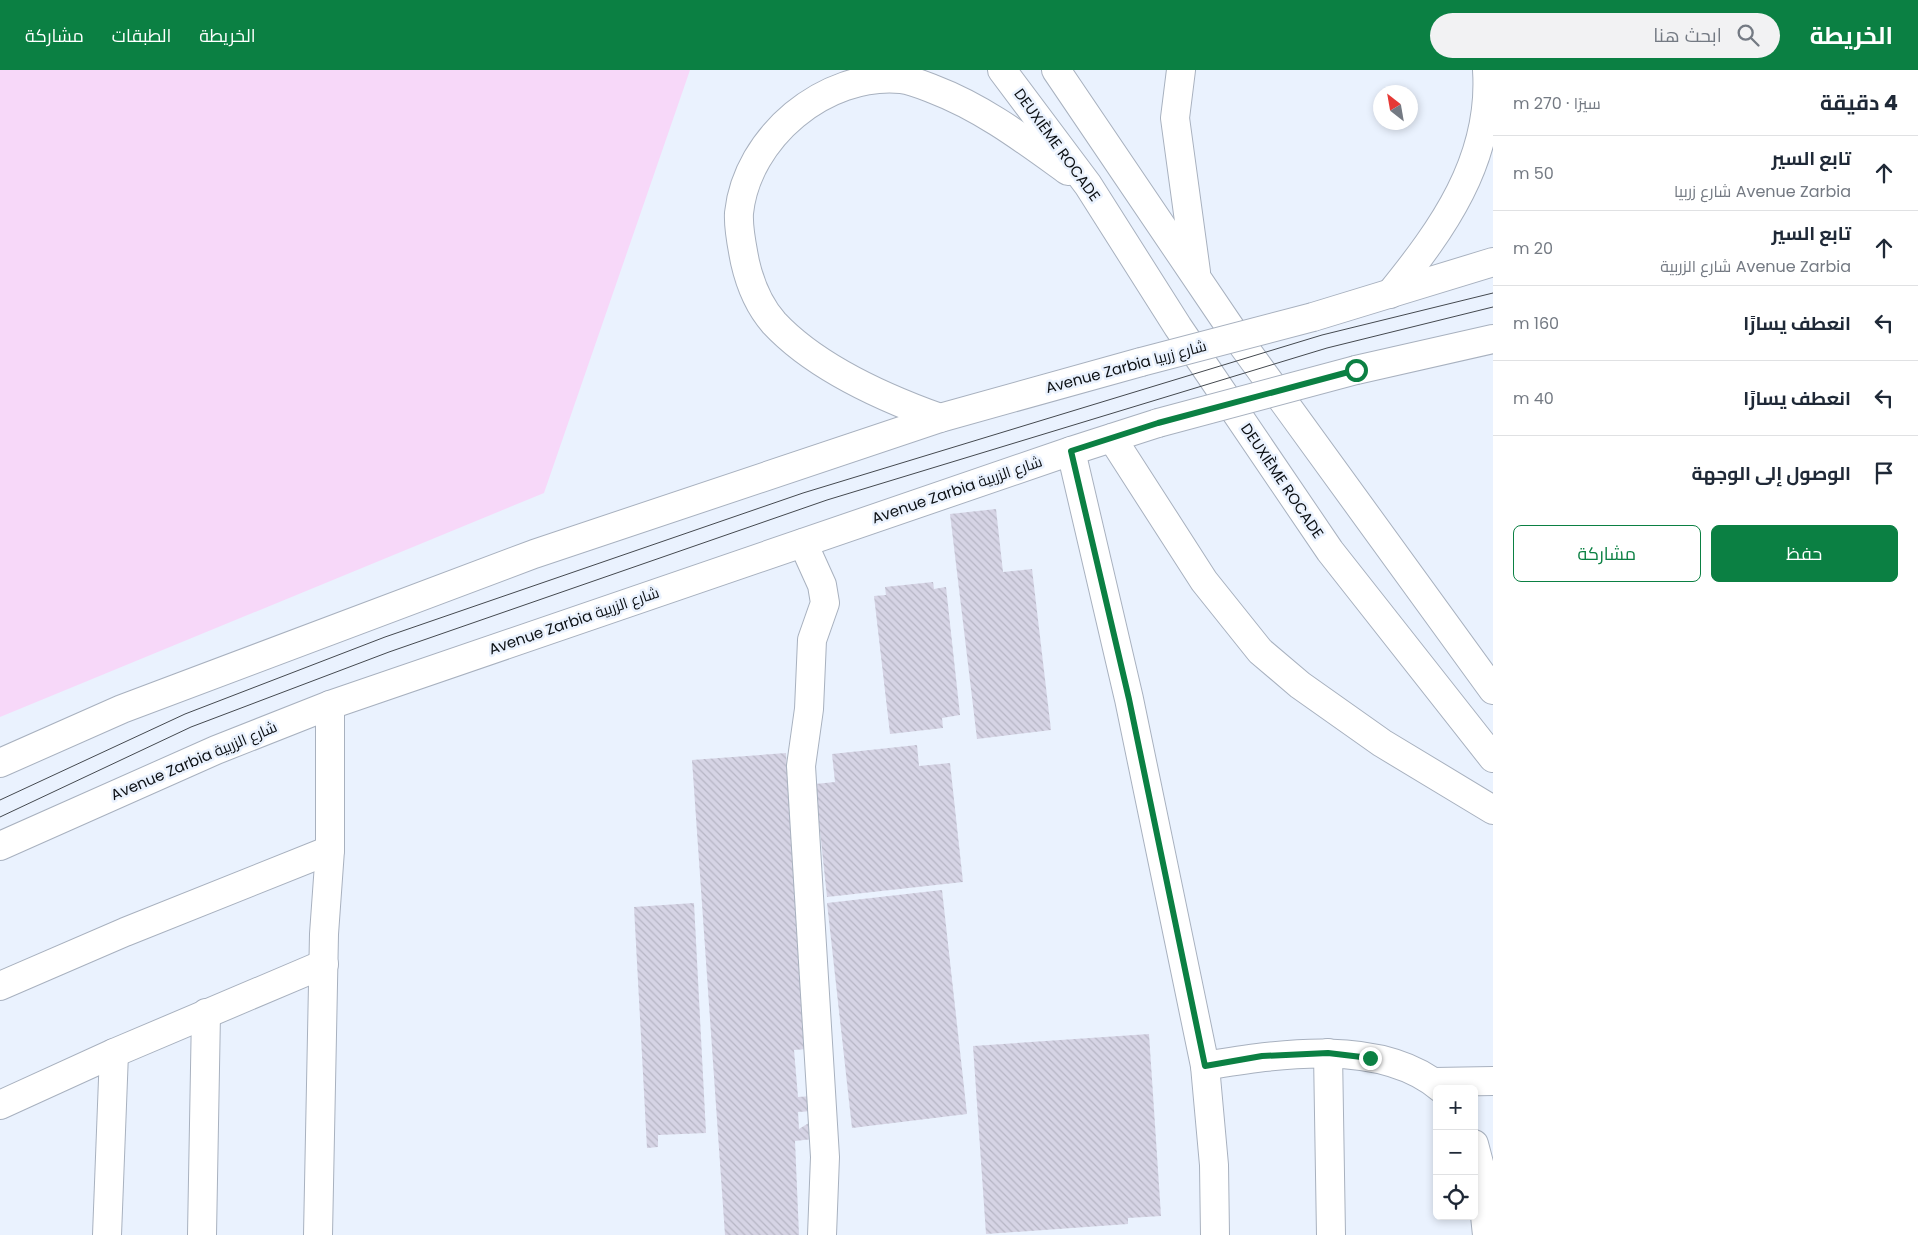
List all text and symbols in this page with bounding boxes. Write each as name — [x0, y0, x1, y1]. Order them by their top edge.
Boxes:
search box — [1430, 13, 1780, 58]
text: الخريطة — [1810, 19, 1893, 52]
icon: search — [1734, 21, 1762, 49]
text: ابحث هنا — [1653, 22, 1722, 49]
text: مشاركة — [25, 23, 84, 48]
text: الطبقات — [112, 23, 171, 48]
text: الخريطة — [199, 23, 256, 48]
street label: DEUXIÈME ROCADE — [1009, 84, 1105, 205]
north arrow — [1373, 85, 1418, 130]
text: 4 دقيقة — [1820, 88, 1898, 117]
text: سيرًا · 270 m — [1513, 92, 1601, 115]
text: تابع السير — [1771, 145, 1851, 172]
icon: ahead — [1870, 159, 1898, 187]
text: 50 m — [1513, 162, 1554, 185]
text: Avenue Zarbia شارع زربيا — [1674, 180, 1851, 203]
text: تابع السير — [1771, 220, 1851, 247]
icon: ahead — [1870, 234, 1898, 262]
text: 20 m — [1513, 237, 1553, 260]
text: Avenue Zarbia شارع الزربية — [1660, 255, 1851, 278]
icon: left — [1870, 309, 1898, 337]
text: انعطف يسارًا — [1743, 310, 1851, 337]
text: 160 m — [1513, 312, 1559, 335]
street label: Avenue Zarbia شارع زربيا — [1043, 335, 1209, 399]
route start — [1345, 359, 1368, 382]
icon: left — [1870, 384, 1898, 412]
text: انعطف يسارًا — [1743, 385, 1851, 412]
text: 40 m — [1513, 387, 1554, 410]
street label: DEUXIÈME ROCADE — [1236, 419, 1329, 542]
street label: Avenue Zarbia شارع الزربية — [869, 450, 1045, 530]
icon: arrive — [1870, 459, 1898, 487]
text: الوصول إلى الوجهة — [1692, 460, 1851, 487]
button: مشاركة — [1513, 525, 1701, 582]
button: حفظ — [1711, 525, 1898, 582]
street label: Avenue Zarbia شارع الزربية — [486, 581, 662, 661]
street label: Avenue Zarbia شارع الزربية — [107, 716, 281, 806]
route end — [1359, 1047, 1382, 1070]
map controls — [1433, 1085, 1478, 1220]
button: + — [1433, 1085, 1478, 1130]
button: − — [1433, 1130, 1478, 1175]
button: locate — [1433, 1175, 1478, 1220]

